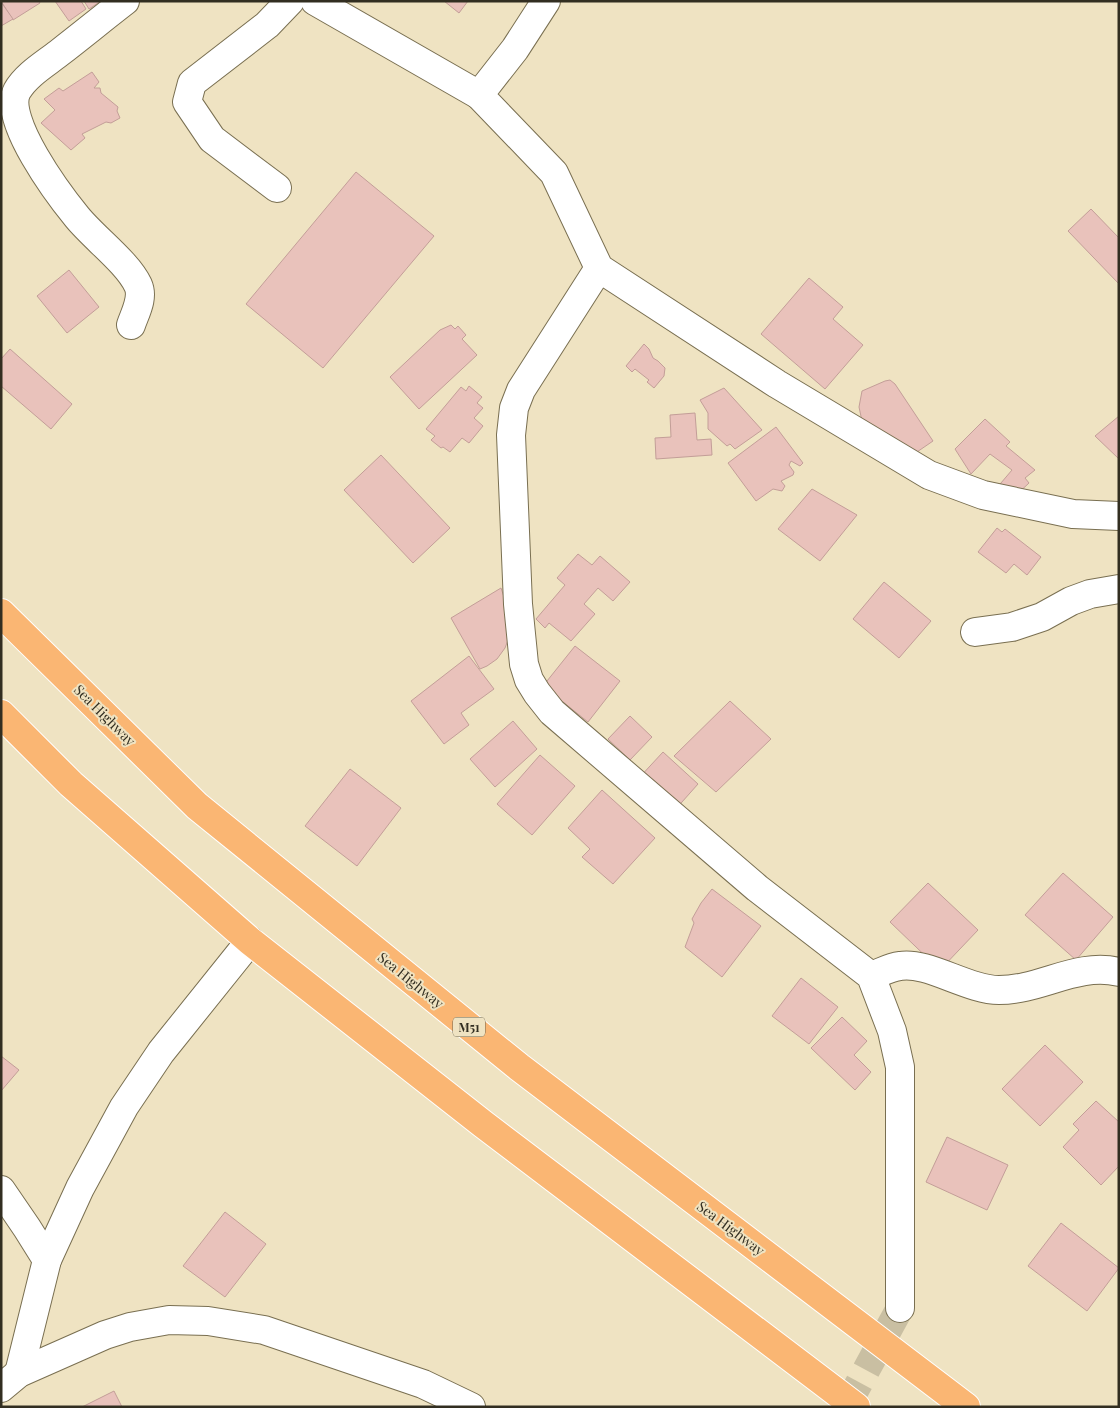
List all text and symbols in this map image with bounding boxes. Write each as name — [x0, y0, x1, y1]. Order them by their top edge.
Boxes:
street label: Sea Highway — [70, 680, 140, 750]
street label: Sea Highway — [374, 948, 448, 1012]
road number: M51 — [453, 1018, 485, 1036]
street label: Sea Highway — [693, 1196, 769, 1260]

